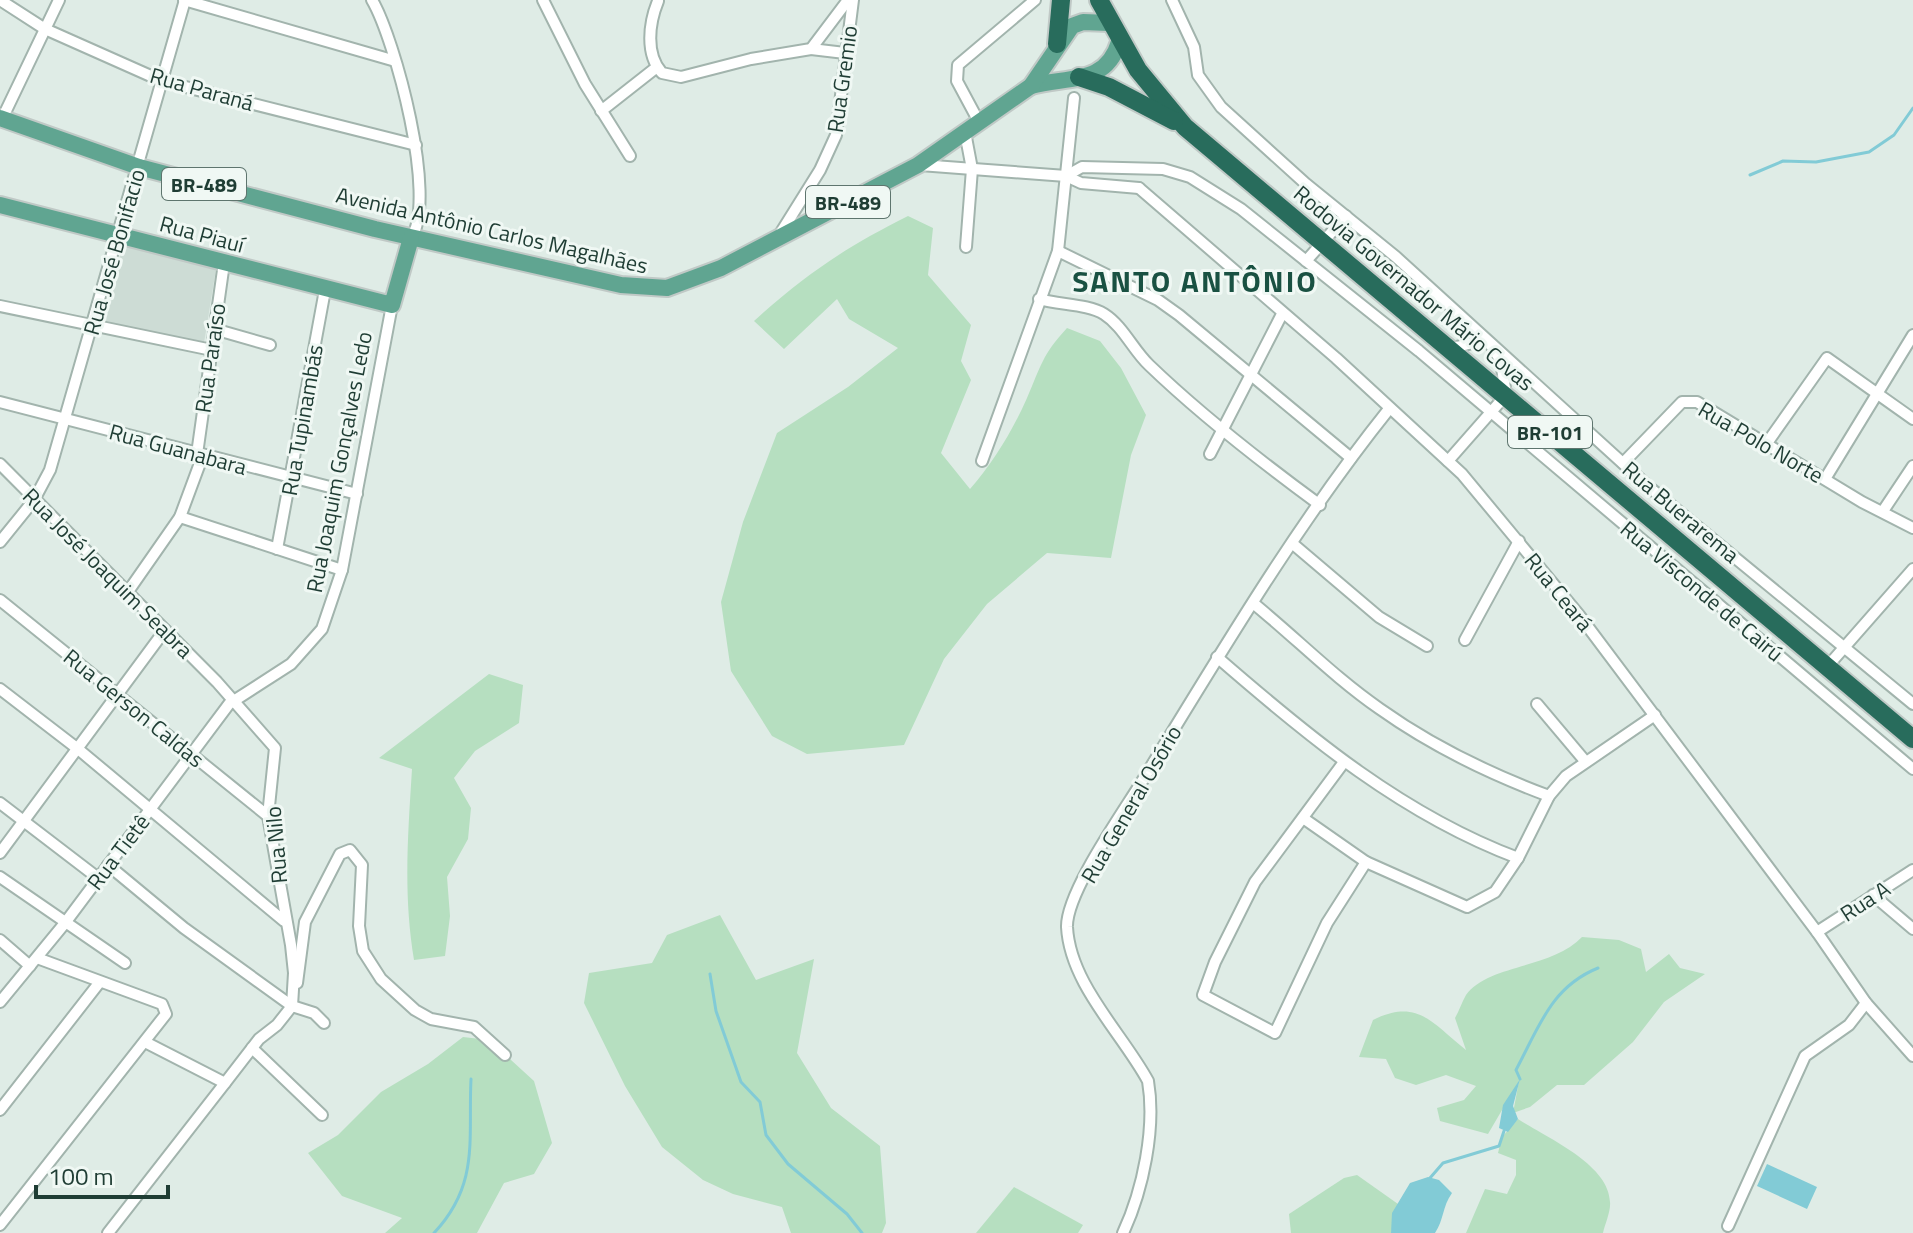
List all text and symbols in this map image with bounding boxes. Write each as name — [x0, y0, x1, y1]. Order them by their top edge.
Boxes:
street label: Rua Gremio — [818, 23, 866, 135]
street label: Rua Paraná — [146, 58, 258, 120]
street label: Rua José Bonifacio — [74, 165, 154, 339]
road number: BR-489 — [162, 168, 246, 200]
street label: Rodovia Governador Mário Covas — [1286, 177, 1542, 399]
street label: Avenida Antônio Carlos Magalhães — [333, 178, 651, 282]
road number: BR-489 — [806, 186, 890, 218]
street label: Rua Piauí — [156, 206, 250, 262]
district label: SANTO ANTÔNIO — [1072, 258, 1318, 304]
street label: Rua Paraíso — [185, 301, 235, 415]
street label: Rua Joaquim Gonçalves Ledo — [297, 329, 381, 595]
street label: Rua Tupinambás — [272, 342, 332, 498]
street label: Rua Polo Norte — [1692, 392, 1830, 492]
street label: Rua Guanabara — [105, 414, 251, 484]
road number: BR-101 — [1508, 416, 1592, 448]
street label: Rua Buerarema — [1615, 453, 1747, 571]
street label: Rua José Joaquim Seabra — [15, 480, 201, 666]
street label: Rua Visconde de Cairú — [1613, 512, 1791, 670]
street label: Rua Ceará — [1516, 545, 1602, 639]
street label: Rua Gerson Caldas — [56, 640, 212, 776]
street label: Rua General Osório — [1072, 719, 1190, 889]
street label: Rua Nilo — [256, 805, 296, 885]
street label: Rua Tietê — [78, 807, 158, 897]
street label: Rua A — [1833, 872, 1897, 930]
scale bar — [36, 1149, 168, 1199]
text: 100 m — [48, 1158, 114, 1194]

